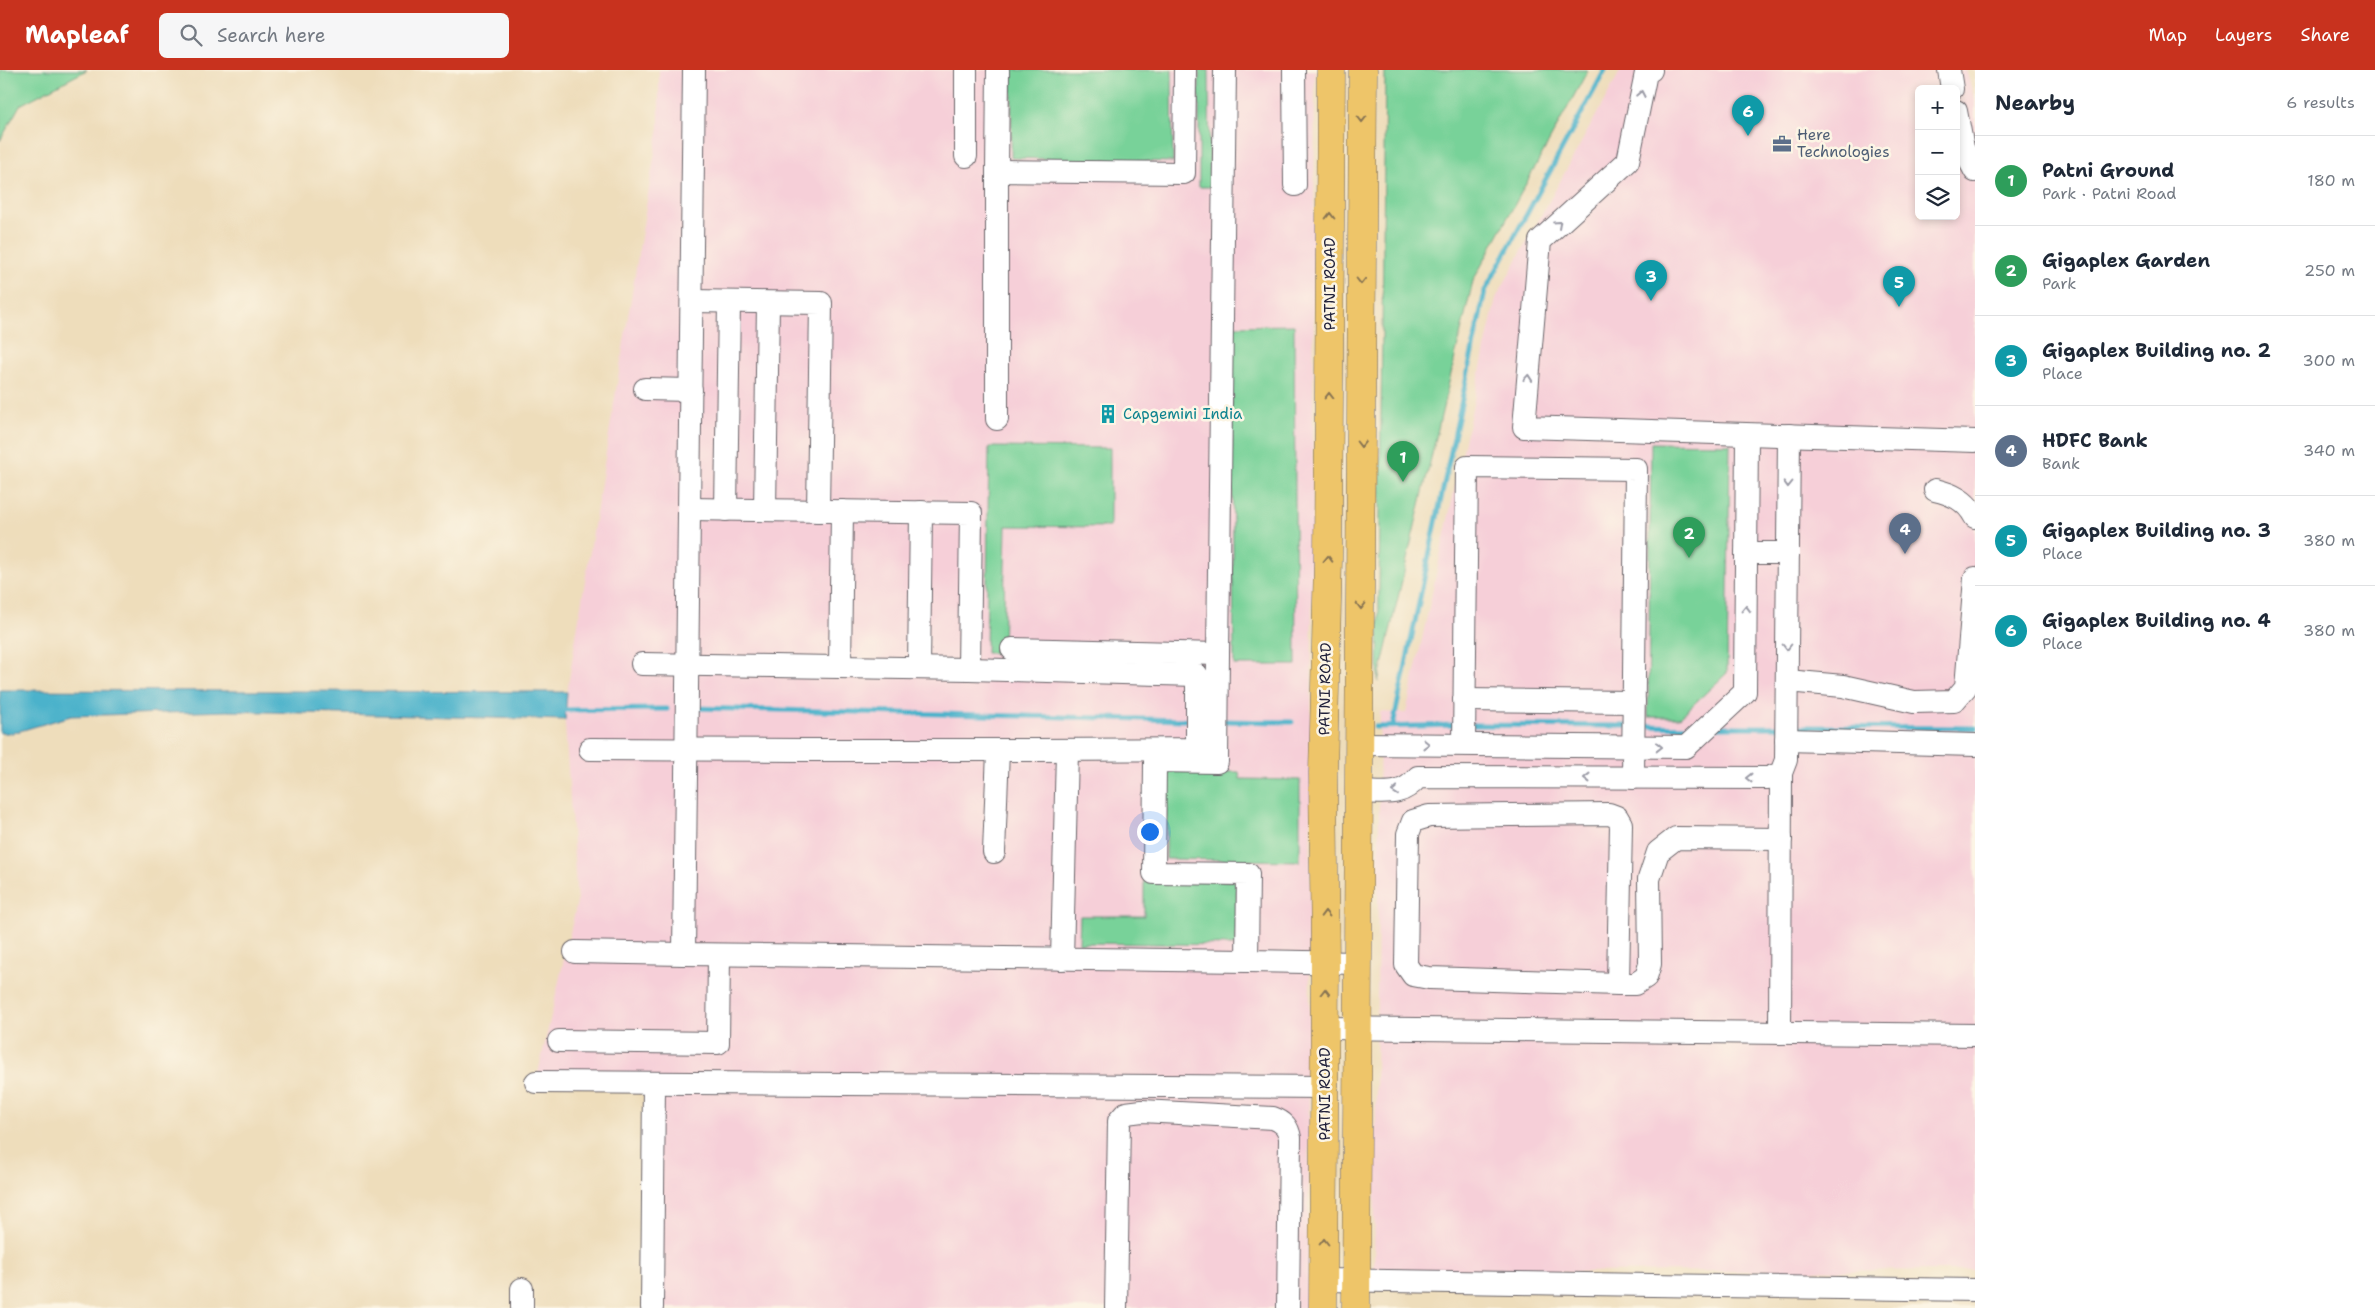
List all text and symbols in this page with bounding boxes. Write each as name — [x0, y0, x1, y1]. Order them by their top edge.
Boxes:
search box — [159, 13, 509, 58]
text: Mapleaf — [25, 19, 129, 51]
icon: search — [177, 21, 205, 49]
text: Search here — [217, 23, 325, 48]
text: Map — [2149, 23, 2187, 47]
text: Layers — [2215, 23, 2272, 47]
text: Share — [2300, 23, 2350, 47]
map controls — [1915, 85, 1960, 220]
button: + — [1915, 85, 1960, 130]
text: Nearby — [1995, 89, 2075, 117]
one-way arrow — [1636, 90, 1646, 98]
text: 6 results — [2286, 92, 2355, 113]
pin: 6 — [1732, 95, 1764, 136]
one-way arrow — [1357, 115, 1367, 123]
place label: Here Technologies — [1797, 125, 1890, 162]
button: − — [1915, 130, 1960, 175]
office icon: Here Technologies — [1771, 133, 1793, 155]
text: Patni Ground — [2042, 158, 2174, 183]
text: 1 — [2007, 170, 2015, 191]
text: 180 m — [2307, 170, 2355, 191]
button: layers — [1915, 175, 1960, 220]
text: Park · Patni Road — [2042, 183, 2176, 204]
one-way arrow — [1325, 212, 1335, 220]
one-way arrow — [1553, 221, 1562, 230]
street label: PATNI ROAD — [1320, 237, 1340, 331]
text: Gigaplex Garden — [2042, 248, 2210, 273]
pin: 3 — [1635, 260, 1667, 301]
text: 2 — [2005, 260, 2017, 281]
text: 250 m — [2304, 260, 2355, 281]
pin: 5 — [1883, 266, 1915, 307]
text: Park — [2042, 273, 2076, 294]
one-way arrow — [1356, 278, 1366, 285]
text: Gigaplex Building no. 2 — [2042, 338, 2271, 363]
text: 3 — [2005, 350, 2017, 371]
text: 300 m — [2303, 350, 2355, 371]
text: Place — [2042, 363, 2083, 384]
one-way arrow — [1523, 374, 1534, 382]
one-way arrow — [1324, 392, 1334, 400]
building icon: Capgemini India — [1097, 403, 1119, 425]
place label: Capgemini India — [1123, 404, 1243, 424]
text: HDFC Bank — [2042, 428, 2148, 453]
one-way arrow — [1356, 440, 1366, 448]
text: 4 — [2005, 440, 2017, 461]
text: 340 m — [2303, 440, 2355, 461]
pin: 1 — [1387, 441, 1419, 482]
text: Bank — [2042, 453, 2080, 474]
one-way arrow — [1783, 480, 1793, 488]
pin: 4 — [1889, 513, 1921, 554]
pin: 2 — [1673, 517, 1705, 558]
text: Gigaplex Building no. 3 — [2042, 518, 2271, 543]
text: 5 — [2006, 530, 2016, 551]
text: 380 m — [2303, 530, 2355, 551]
text: Place — [2042, 543, 2083, 564]
one-way arrow — [1322, 555, 1333, 563]
one-way arrow — [1356, 602, 1366, 610]
one-way arrow — [1741, 604, 1751, 612]
text: Gigaplex Building no. 4 — [2042, 608, 2271, 633]
text: 6 — [2005, 620, 2017, 641]
text: 380 m — [2303, 620, 2355, 641]
text: Place — [2042, 633, 2083, 654]
street label: PATNI ROAD — [1314, 642, 1336, 736]
one-way arrow — [1782, 643, 1792, 651]
one-way arrow — [1423, 739, 1431, 749]
one-way arrow — [1655, 741, 1663, 752]
one-way arrow — [1583, 773, 1590, 783]
one-way arrow — [1745, 773, 1753, 783]
one-way arrow — [1391, 785, 1399, 796]
your location — [1137, 819, 1163, 845]
one-way arrow — [1320, 910, 1330, 918]
one-way arrow — [1320, 988, 1330, 996]
street label: PATNI ROAD — [1315, 1047, 1335, 1141]
one-way arrow — [1319, 1238, 1329, 1246]

